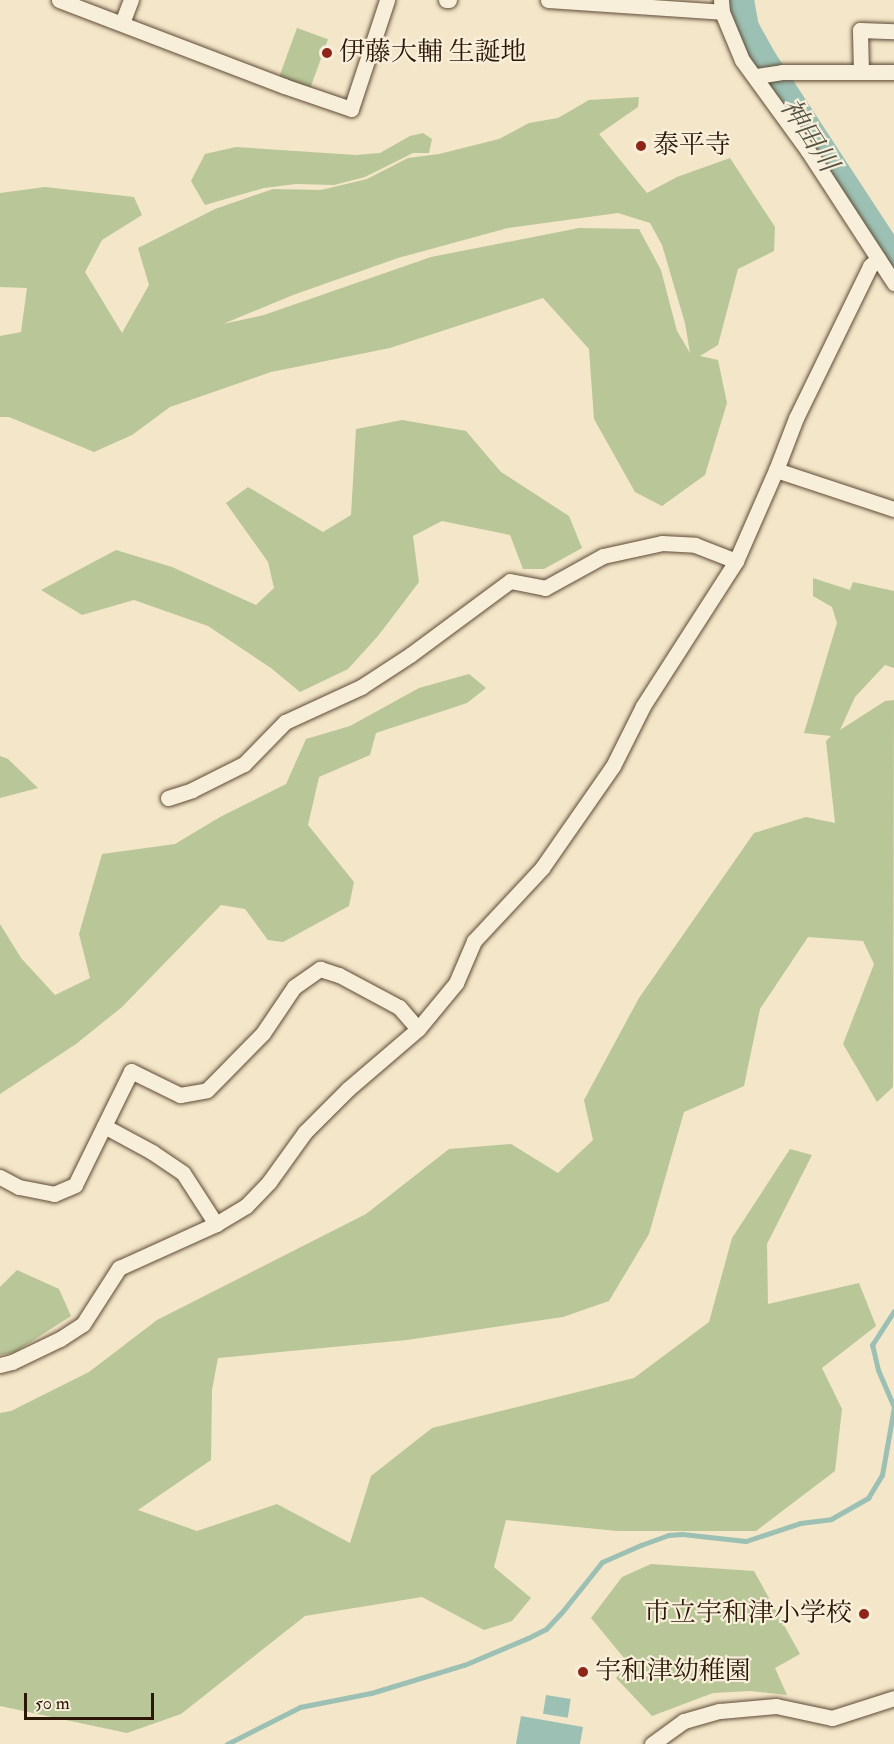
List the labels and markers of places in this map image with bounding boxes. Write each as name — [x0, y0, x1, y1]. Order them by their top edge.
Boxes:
place label: 伊藤大輔 生誕地 — [339, 37, 526, 69]
marker: 伊藤大輔 生誕地 — [320, 46, 334, 60]
place label: 泰平寺 — [653, 130, 731, 162]
marker: 泰平寺 — [634, 139, 648, 153]
place label: 市立宇和津小学校 — [644, 1598, 852, 1630]
marker: 市立宇和津小学校 — [857, 1607, 871, 1621]
place label: 宇和津幼稚園 — [595, 1656, 751, 1688]
marker: 宇和津幼稚園 — [576, 1665, 590, 1679]

